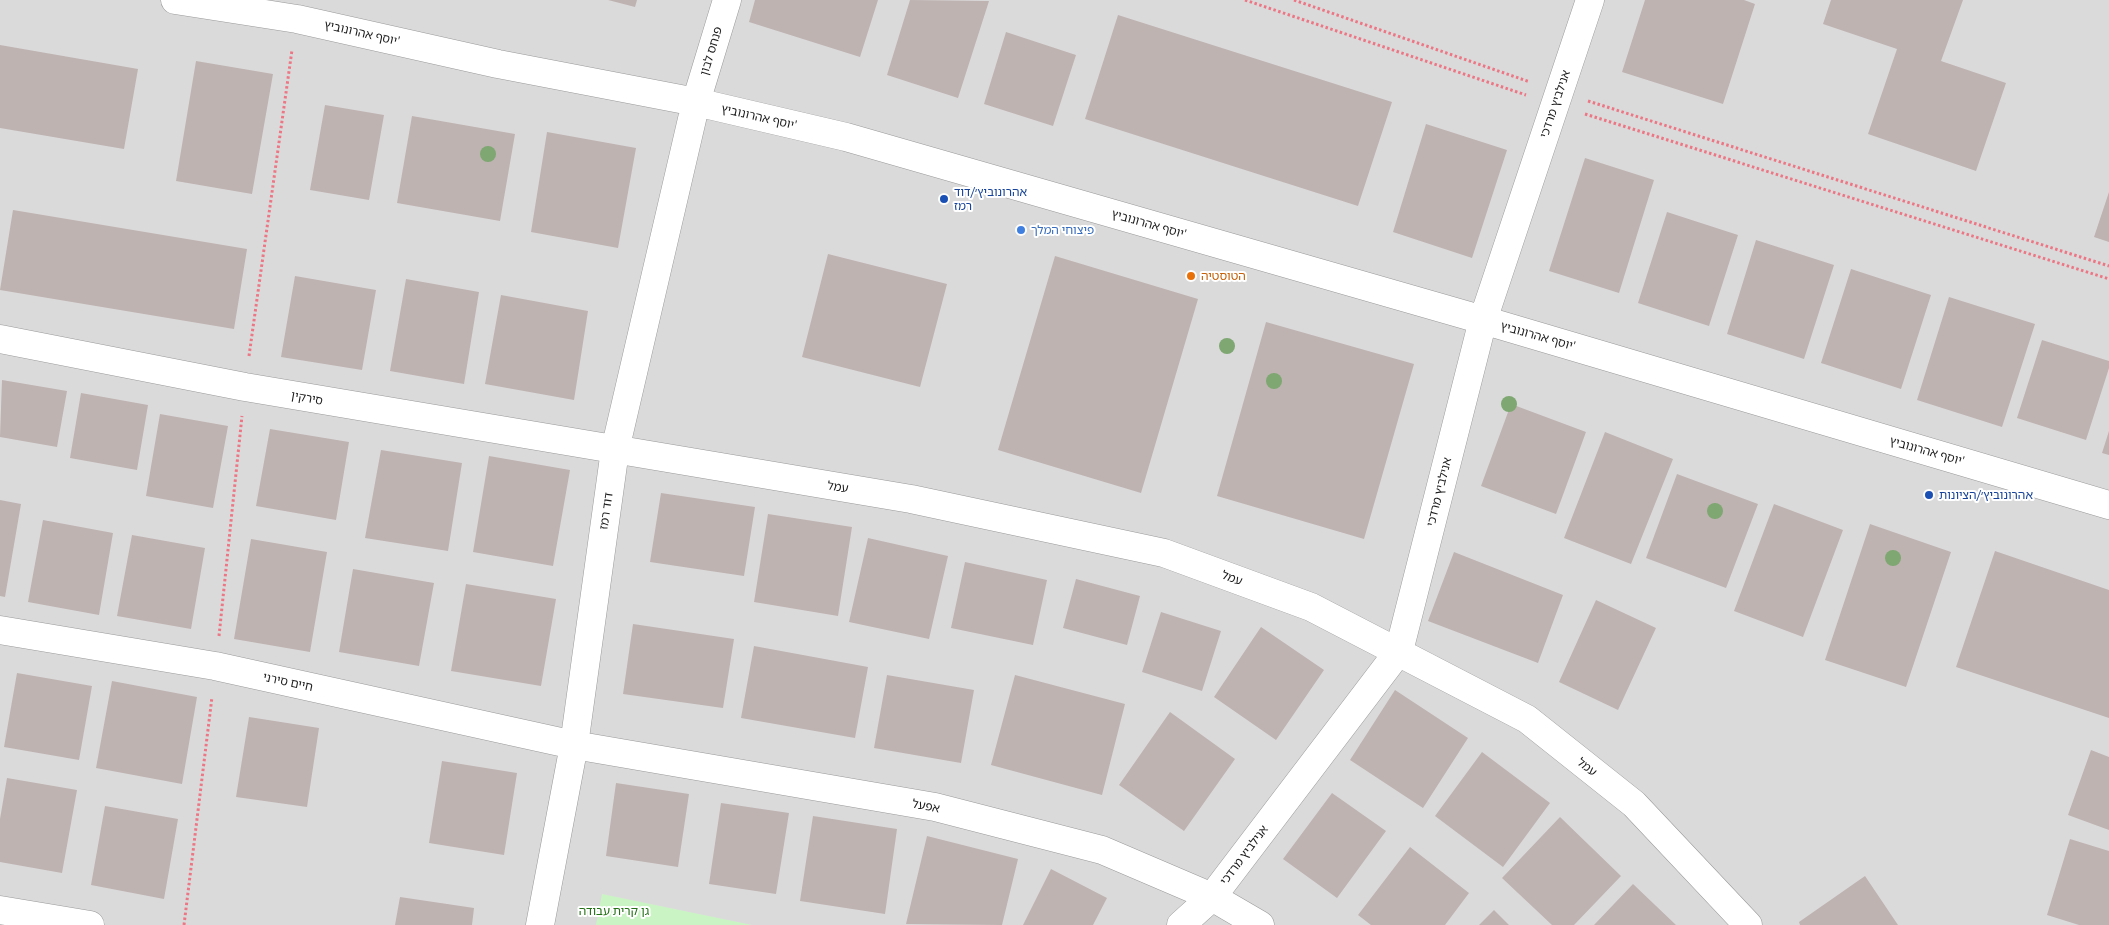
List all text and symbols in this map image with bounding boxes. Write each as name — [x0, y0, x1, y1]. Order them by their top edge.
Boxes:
street label: יוסף אהרונוביץ' — [323, 17, 401, 49]
street label: פנחס לבון — [697, 25, 725, 77]
street label: אנילביץ מרדכי — [1537, 68, 1573, 140]
street label: יוסף אהרונוביץ' — [720, 101, 798, 133]
place label: אהרונוביץ׳/דוד רמז — [954, 185, 1027, 213]
marker: אהרונוביץ׳/דוד רמז — [938, 193, 950, 205]
street label: יוסף אהרונוביץ' — [1110, 206, 1188, 242]
place label: פיצוחי המלך — [1031, 223, 1094, 237]
marker: פיצוחי המלך — [1015, 224, 1027, 236]
place label: הטוסטיה — [1201, 269, 1246, 283]
marker: הטוסטיה — [1185, 270, 1197, 282]
street label: יוסף אהרונוביץ' — [1499, 318, 1577, 354]
street label: סירקין — [290, 388, 324, 408]
street label: יוסף אהרונוביץ' — [1888, 433, 1966, 469]
street label: אנילביץ מרדכי — [1423, 456, 1455, 528]
street label: עמל — [826, 478, 850, 496]
place label: אהרונוביץ׳/הציונות — [1939, 488, 2033, 502]
marker: אהרונוביץ׳/הציונות — [1923, 489, 1935, 501]
street label: דוד רמז — [596, 491, 616, 531]
street label: עמל — [1220, 568, 1244, 588]
street label: חיים סירני — [262, 670, 314, 694]
street label: עמל — [1574, 755, 1600, 779]
street label: אפעל — [911, 796, 941, 816]
street label: אנילביץ מרדכי — [1217, 822, 1271, 888]
park label: גן קרית עבודה — [579, 904, 649, 918]

